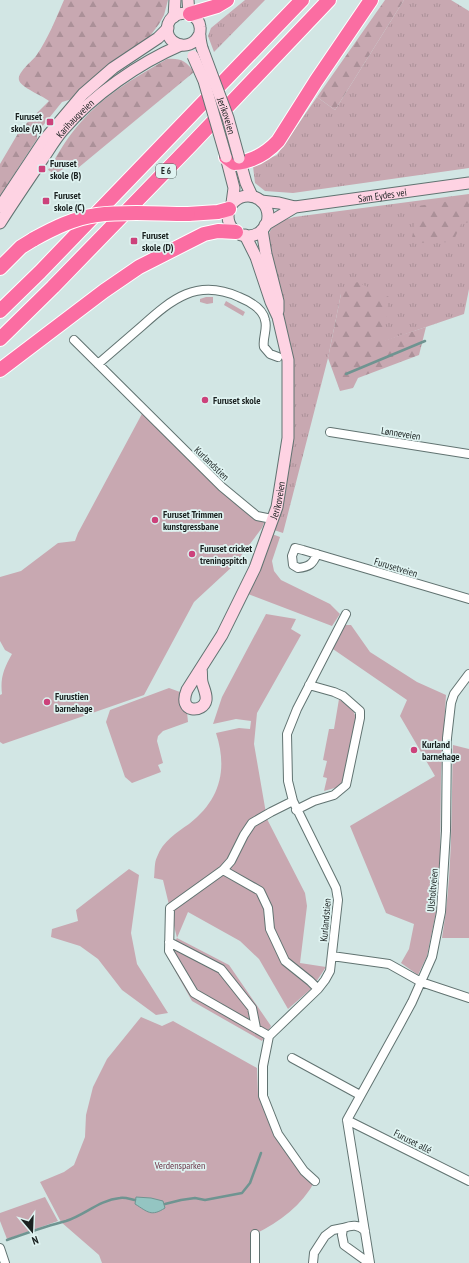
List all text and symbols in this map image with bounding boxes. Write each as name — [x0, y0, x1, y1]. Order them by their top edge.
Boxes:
street label: Jerikoveien — [214, 95, 238, 136]
street label: Karihaugveien — [53, 96, 97, 141]
place label: Furuset skole (A) — [11, 110, 42, 135]
marker: Furuset skole (A) — [45, 117, 55, 127]
place label: Furuset skole (B) — [50, 157, 81, 182]
marker: Furuset skole (B) — [37, 164, 47, 174]
road number: E 6 — [156, 164, 176, 178]
street label: Sam Eydes vei — [357, 186, 407, 205]
place label: Furuset skole (C) — [54, 189, 85, 214]
marker: Furuset skole (C) — [41, 196, 51, 206]
place label: Furuset skole (D) — [142, 229, 174, 254]
marker: Furuset skole (D) — [129, 236, 139, 246]
place label: Furuset skole — [213, 394, 260, 407]
marker: Furuset skole — [200, 395, 210, 405]
street label: Lønneveien — [380, 424, 421, 443]
street label: Kurlandstien — [191, 444, 232, 483]
street label: Jerikoveien — [267, 480, 288, 522]
place label: Furuset Trimmen kunstgressbane — [163, 508, 223, 533]
marker: Furuset Trimmen kunstgressbane — [150, 515, 160, 525]
place label: Furuset cricket treningspitch — [200, 542, 252, 567]
marker: Furuset cricket treningspitch — [187, 549, 197, 559]
street label: Furusetveien — [373, 555, 419, 580]
place label: Furustien barnehage — [55, 690, 93, 715]
marker: Furustien barnehage — [42, 697, 52, 707]
place label: Kurland barnehage — [422, 738, 460, 763]
marker: Kurland barnehage — [409, 745, 419, 755]
street label: Ulsholtveien — [424, 868, 441, 912]
street label: Kurlandstien — [317, 898, 334, 942]
street label: Furuset allé — [392, 1126, 434, 1156]
park label: Verdensparken — [154, 1159, 205, 1172]
north arrow — [12, 1211, 52, 1251]
text: N — [30, 1233, 40, 1248]

